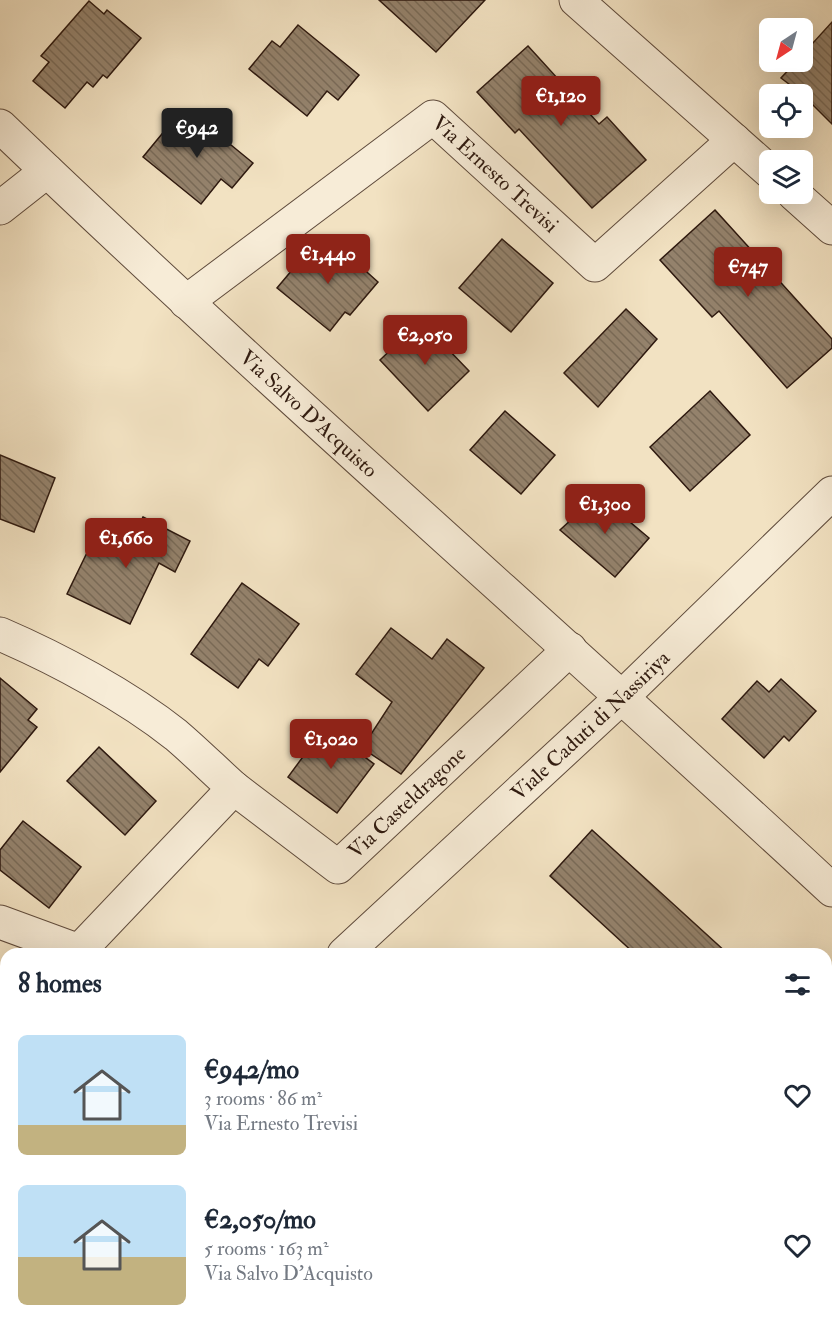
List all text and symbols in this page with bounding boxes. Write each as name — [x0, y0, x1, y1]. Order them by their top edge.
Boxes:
north arrow — [759, 18, 813, 72]
map controls — [759, 18, 813, 204]
pin: €1,120 — [512, 76, 610, 127]
text: €1,120 — [535, 83, 587, 108]
button: locate — [759, 84, 813, 138]
pin: €942 — [161, 108, 233, 159]
street label: Via Ernesto Trevisi — [426, 110, 564, 239]
text: €942 — [176, 115, 218, 140]
button: layers — [759, 150, 813, 204]
pin: €1,440 — [279, 234, 377, 285]
text: €1,440 — [300, 241, 356, 266]
pin: €747 — [712, 247, 784, 298]
text: €747 — [728, 254, 768, 279]
pin: €2,050 — [376, 315, 474, 366]
text: €2,050 — [397, 322, 453, 347]
street label: Via Salvo D'Acquisto — [234, 344, 383, 484]
pin: €1,300 — [556, 484, 654, 535]
text: €1,300 — [579, 491, 631, 516]
pin: €1,660 — [77, 518, 175, 569]
text: €1,660 — [99, 525, 153, 550]
street label: Viale Caduti di Nassiriya — [506, 645, 676, 807]
pin: €1,020 — [282, 719, 380, 770]
text: €1,020 — [304, 726, 358, 751]
street label: Via Casteldragone — [342, 741, 472, 865]
text: 8 homes — [18, 968, 102, 1000]
icon: filters — [781, 968, 814, 1001]
text: €942/mo — [204, 1054, 299, 1086]
icon: home — [66, 1059, 138, 1131]
icon: heart — [781, 1079, 814, 1112]
text: 3 rooms · 86 m² — [204, 1086, 322, 1111]
text: Via Ernesto Trevisi — [204, 1111, 358, 1136]
text: €2,050/mo — [204, 1204, 316, 1236]
icon: home — [66, 1209, 138, 1281]
icon: heart — [781, 1229, 814, 1262]
text: 5 rooms · 163 m² — [204, 1236, 329, 1261]
text: Via Salvo D'Acquisto — [204, 1261, 373, 1286]

